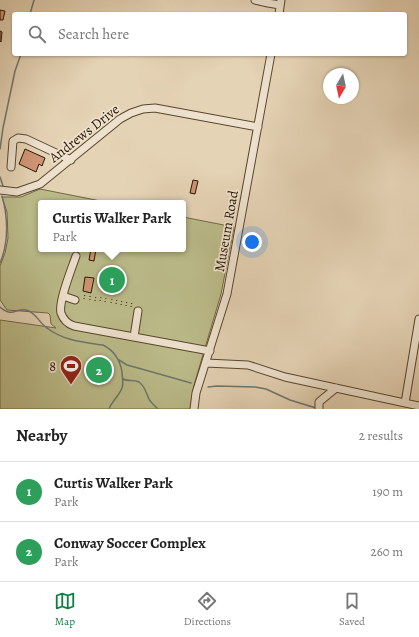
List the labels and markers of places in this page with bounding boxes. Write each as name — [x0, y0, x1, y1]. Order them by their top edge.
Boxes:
pin: 1 — [99, 265, 125, 295]
sports icon: 8 — [58, 353, 84, 386]
pin: 2 — [86, 355, 112, 385]
place label: 8 — [49, 357, 56, 376]

